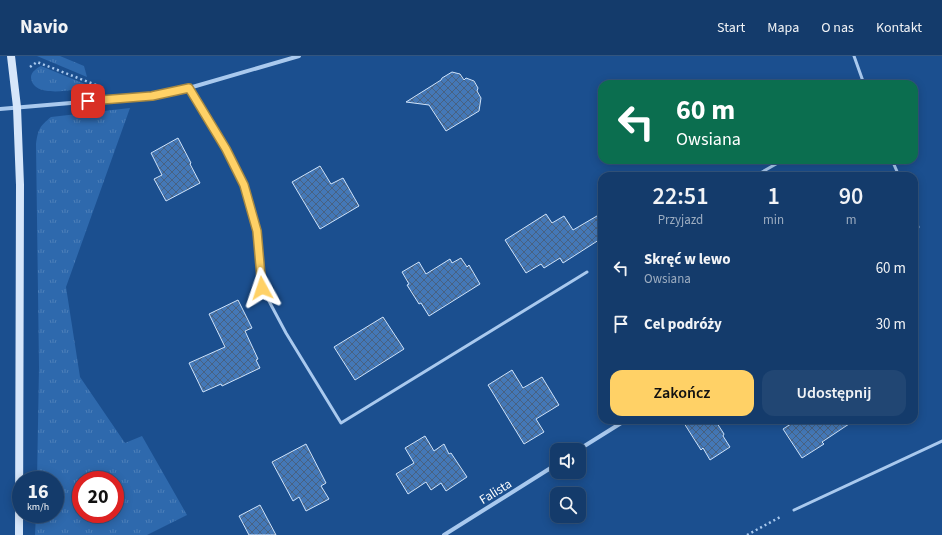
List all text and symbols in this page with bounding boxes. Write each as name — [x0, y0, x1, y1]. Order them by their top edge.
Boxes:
text: Navio — [20, 14, 68, 41]
text: Start — [717, 18, 745, 38]
text: Mapa — [767, 18, 799, 38]
text: O nas — [821, 18, 854, 38]
text: Kontakt — [876, 18, 922, 38]
pin — [71, 84, 105, 118]
icon: arrive — [77, 90, 99, 112]
text: 60 m — [676, 90, 735, 130]
icon: left — [610, 96, 662, 148]
text: Owsiana — [676, 127, 741, 152]
text: 22:51 — [653, 179, 708, 214]
text: 1 — [767, 179, 780, 214]
text: 90 — [839, 179, 863, 214]
text: Przyjazd — [658, 211, 703, 229]
text: min — [763, 211, 784, 229]
text: m — [846, 211, 856, 229]
text: Skręć w lewo — [644, 249, 731, 270]
icon: left — [610, 257, 632, 279]
text: 60 m — [876, 258, 906, 279]
position arrow — [241, 267, 283, 309]
text: Owsiana — [644, 270, 691, 288]
icon: arrive — [610, 313, 632, 335]
text: Cel podróży — [644, 314, 722, 335]
text: 30 m — [876, 314, 906, 335]
button: Zakończ — [610, 370, 754, 416]
button: Udostępnij — [762, 370, 906, 416]
map controls — [550, 443, 586, 523]
button: sound — [550, 443, 586, 479]
speed limit sign: 20 — [72, 471, 124, 523]
street label: Falista — [476, 475, 515, 509]
text: 16 — [27, 478, 49, 506]
button: search — [550, 487, 586, 523]
text: km/h — [27, 500, 49, 514]

